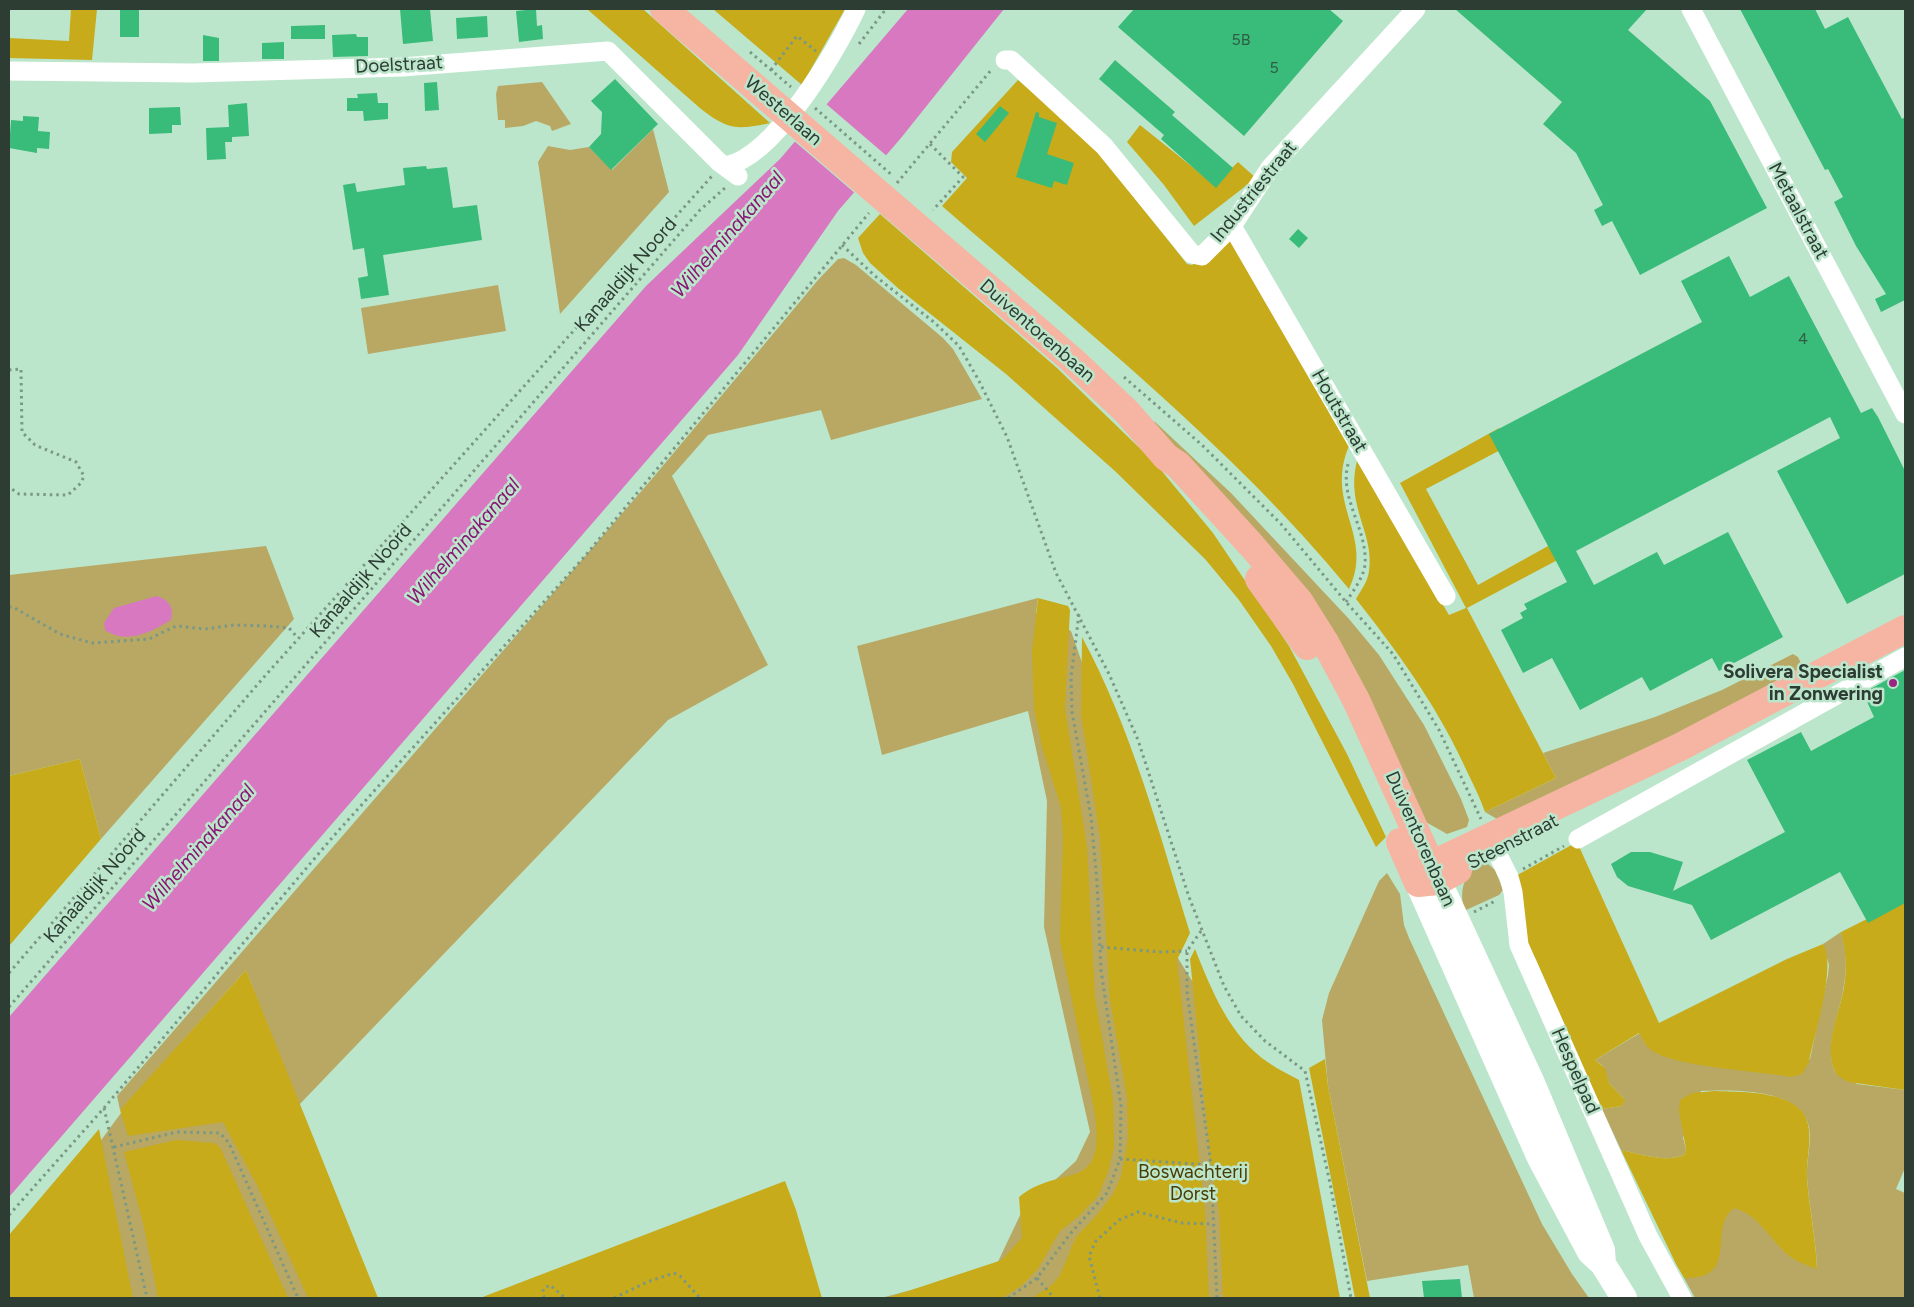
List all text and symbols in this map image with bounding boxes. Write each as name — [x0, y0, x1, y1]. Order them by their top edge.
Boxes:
house number: 5B — [1232, 30, 1250, 50]
street label: Doelstraat — [355, 51, 443, 79]
house number: 5 — [1269, 58, 1279, 78]
street label: Westerlaan — [740, 71, 826, 151]
street label: Industriestraat — [1206, 137, 1302, 247]
street label: Metaalstraat — [1763, 159, 1833, 263]
water label: Wilhelminakanaal — [667, 167, 789, 303]
street label: Kanaaldijk Noord — [570, 213, 682, 337]
street label: Duiventorenbaan — [975, 275, 1099, 387]
house number: 4 — [1798, 329, 1808, 349]
street label: Houtstraat — [1306, 365, 1372, 457]
water label: Wilhelminakanaal — [403, 474, 525, 610]
street label: Kanaaldijk Noord — [305, 519, 417, 643]
place label: Solivera Specialist in Zonwering — [1723, 661, 1883, 705]
marker: Solivera Specialist in Zonwering — [1887, 677, 1899, 689]
street label: Duiventorenbaan — [1380, 768, 1460, 910]
water label: Wilhelminakanaal — [138, 780, 260, 916]
street label: Steenstraat — [1464, 809, 1562, 875]
street label: Kanaaldijk Noord — [39, 824, 151, 948]
street label: Hespelpad — [1546, 1025, 1604, 1117]
park label: Boswachterij Dorst — [1138, 1161, 1248, 1205]

